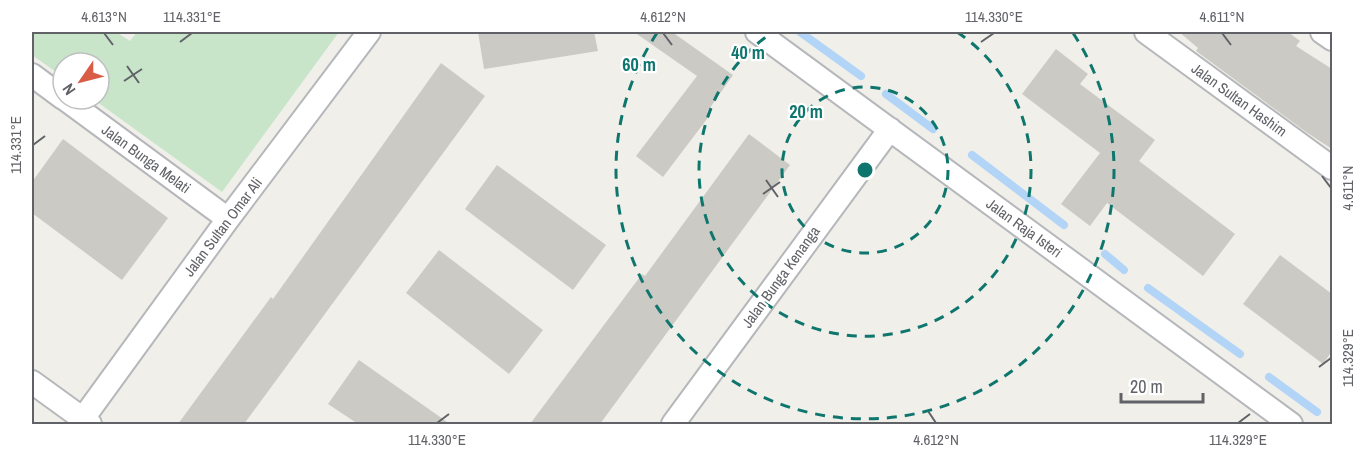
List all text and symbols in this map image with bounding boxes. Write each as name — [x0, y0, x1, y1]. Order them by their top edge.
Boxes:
text: 4.613°N — [81, 6, 127, 27]
text: 114.331°E — [163, 6, 221, 27]
text: 4.612°N — [640, 6, 686, 27]
text: 114.330°E — [965, 6, 1023, 27]
text: 4.611°N — [1200, 6, 1244, 27]
text: 40 m — [731, 40, 765, 65]
north arrow — [51, 51, 111, 111]
text: 60 m — [622, 52, 656, 77]
street label: Jalan Sultan Hashim — [1187, 58, 1291, 141]
text: N — [57, 79, 80, 100]
text: 20 m — [789, 99, 823, 124]
text: 114.331°E — [5, 116, 26, 174]
street label: Jalan Bunga Melati — [98, 119, 195, 198]
centre of rings — [855, 160, 875, 180]
text: 4.611°N — [1337, 166, 1358, 210]
street label: Jalan Sultan Omar Ali — [178, 173, 267, 281]
street label: Jalan Raja Isteri — [982, 193, 1066, 262]
street label: Jalan Bunga Kenanga — [737, 221, 825, 332]
text: 114.329°E — [1337, 329, 1358, 387]
scale bar — [1121, 366, 1204, 404]
text: 20 m — [1130, 374, 1163, 399]
text: 114.330°E — [408, 429, 466, 450]
text: 4.612°N — [913, 429, 959, 450]
text: 114.329°E — [1209, 429, 1267, 450]

